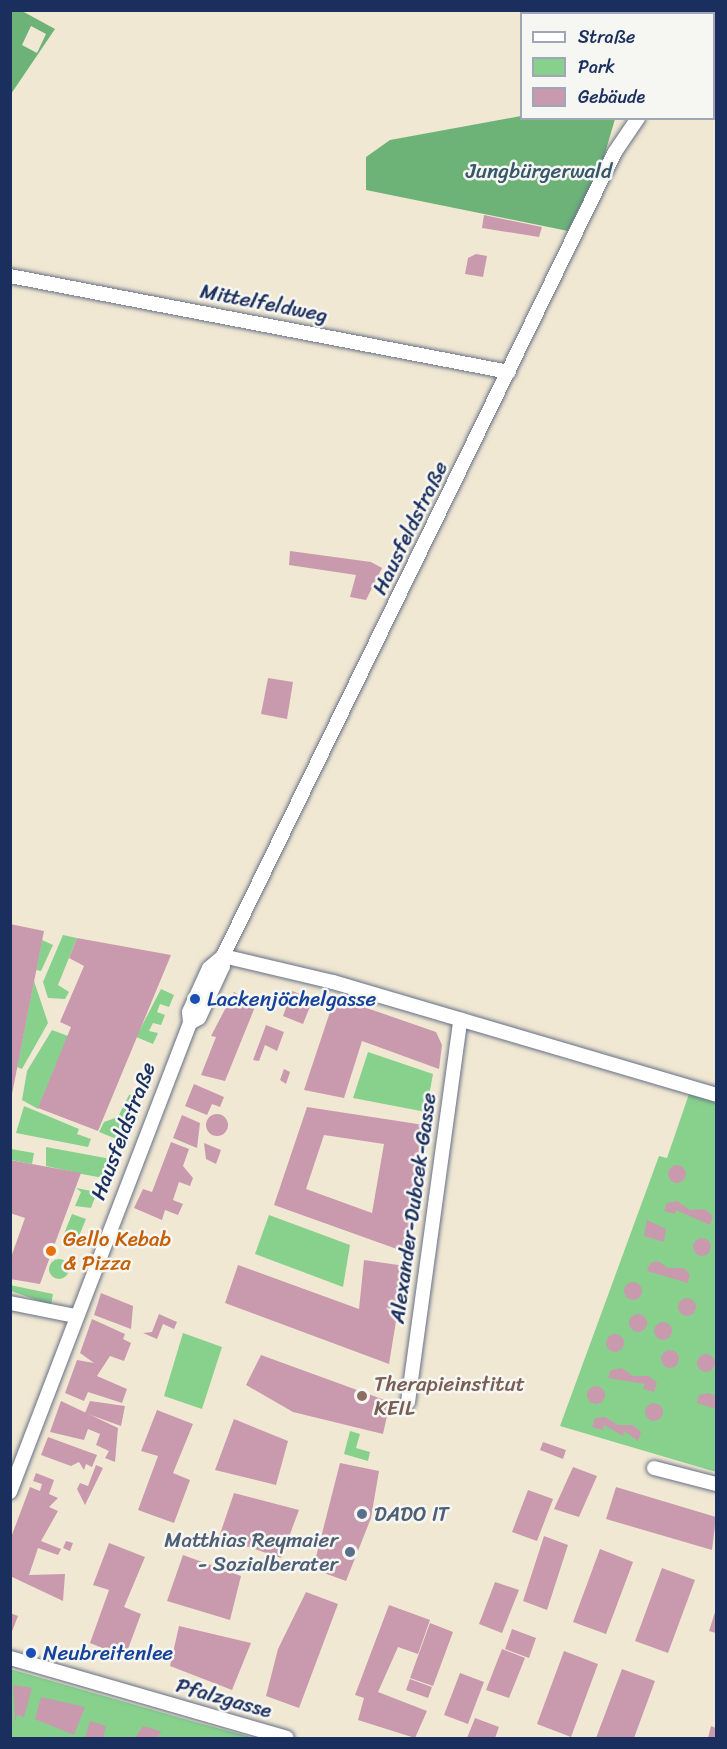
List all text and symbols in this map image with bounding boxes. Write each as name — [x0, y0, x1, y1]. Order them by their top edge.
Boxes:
legend — [520, 12, 715, 120]
text: Straße — [578, 21, 635, 53]
text: Park — [578, 51, 615, 83]
text: Gebäude — [578, 81, 645, 113]
park label: Jungbürgerwald — [466, 158, 612, 184]
street label: Mittelfeldweg — [198, 278, 330, 328]
street label: Hausfeldstraße — [367, 457, 453, 599]
place label: Lackenjöchelgasse — [207, 986, 376, 1012]
marker: Lackenjöchelgasse — [188, 992, 202, 1006]
street label: Hausfeldstraße — [85, 1059, 161, 1203]
street label: Alexander-Dubcek-Gasse — [384, 1091, 442, 1325]
place label: Gello Kebab & Pizza — [63, 1226, 172, 1276]
marker: Gello Kebab & Pizza — [44, 1244, 58, 1258]
place label: Therapieinstitut KEIL — [374, 1371, 525, 1421]
marker: Therapieinstitut KEIL — [355, 1389, 369, 1403]
place label: DADO IT — [374, 1501, 452, 1527]
marker: DADO IT — [355, 1507, 369, 1521]
place label: Matthias Reymaier - Sozialberater — [164, 1527, 338, 1577]
marker: Matthias Reymaier - Sozialberater — [343, 1545, 357, 1559]
place label: Neubreitenlee — [43, 1640, 173, 1666]
marker: Neubreitenlee — [24, 1646, 38, 1660]
street label: Pfalzgasse — [173, 1672, 275, 1724]

